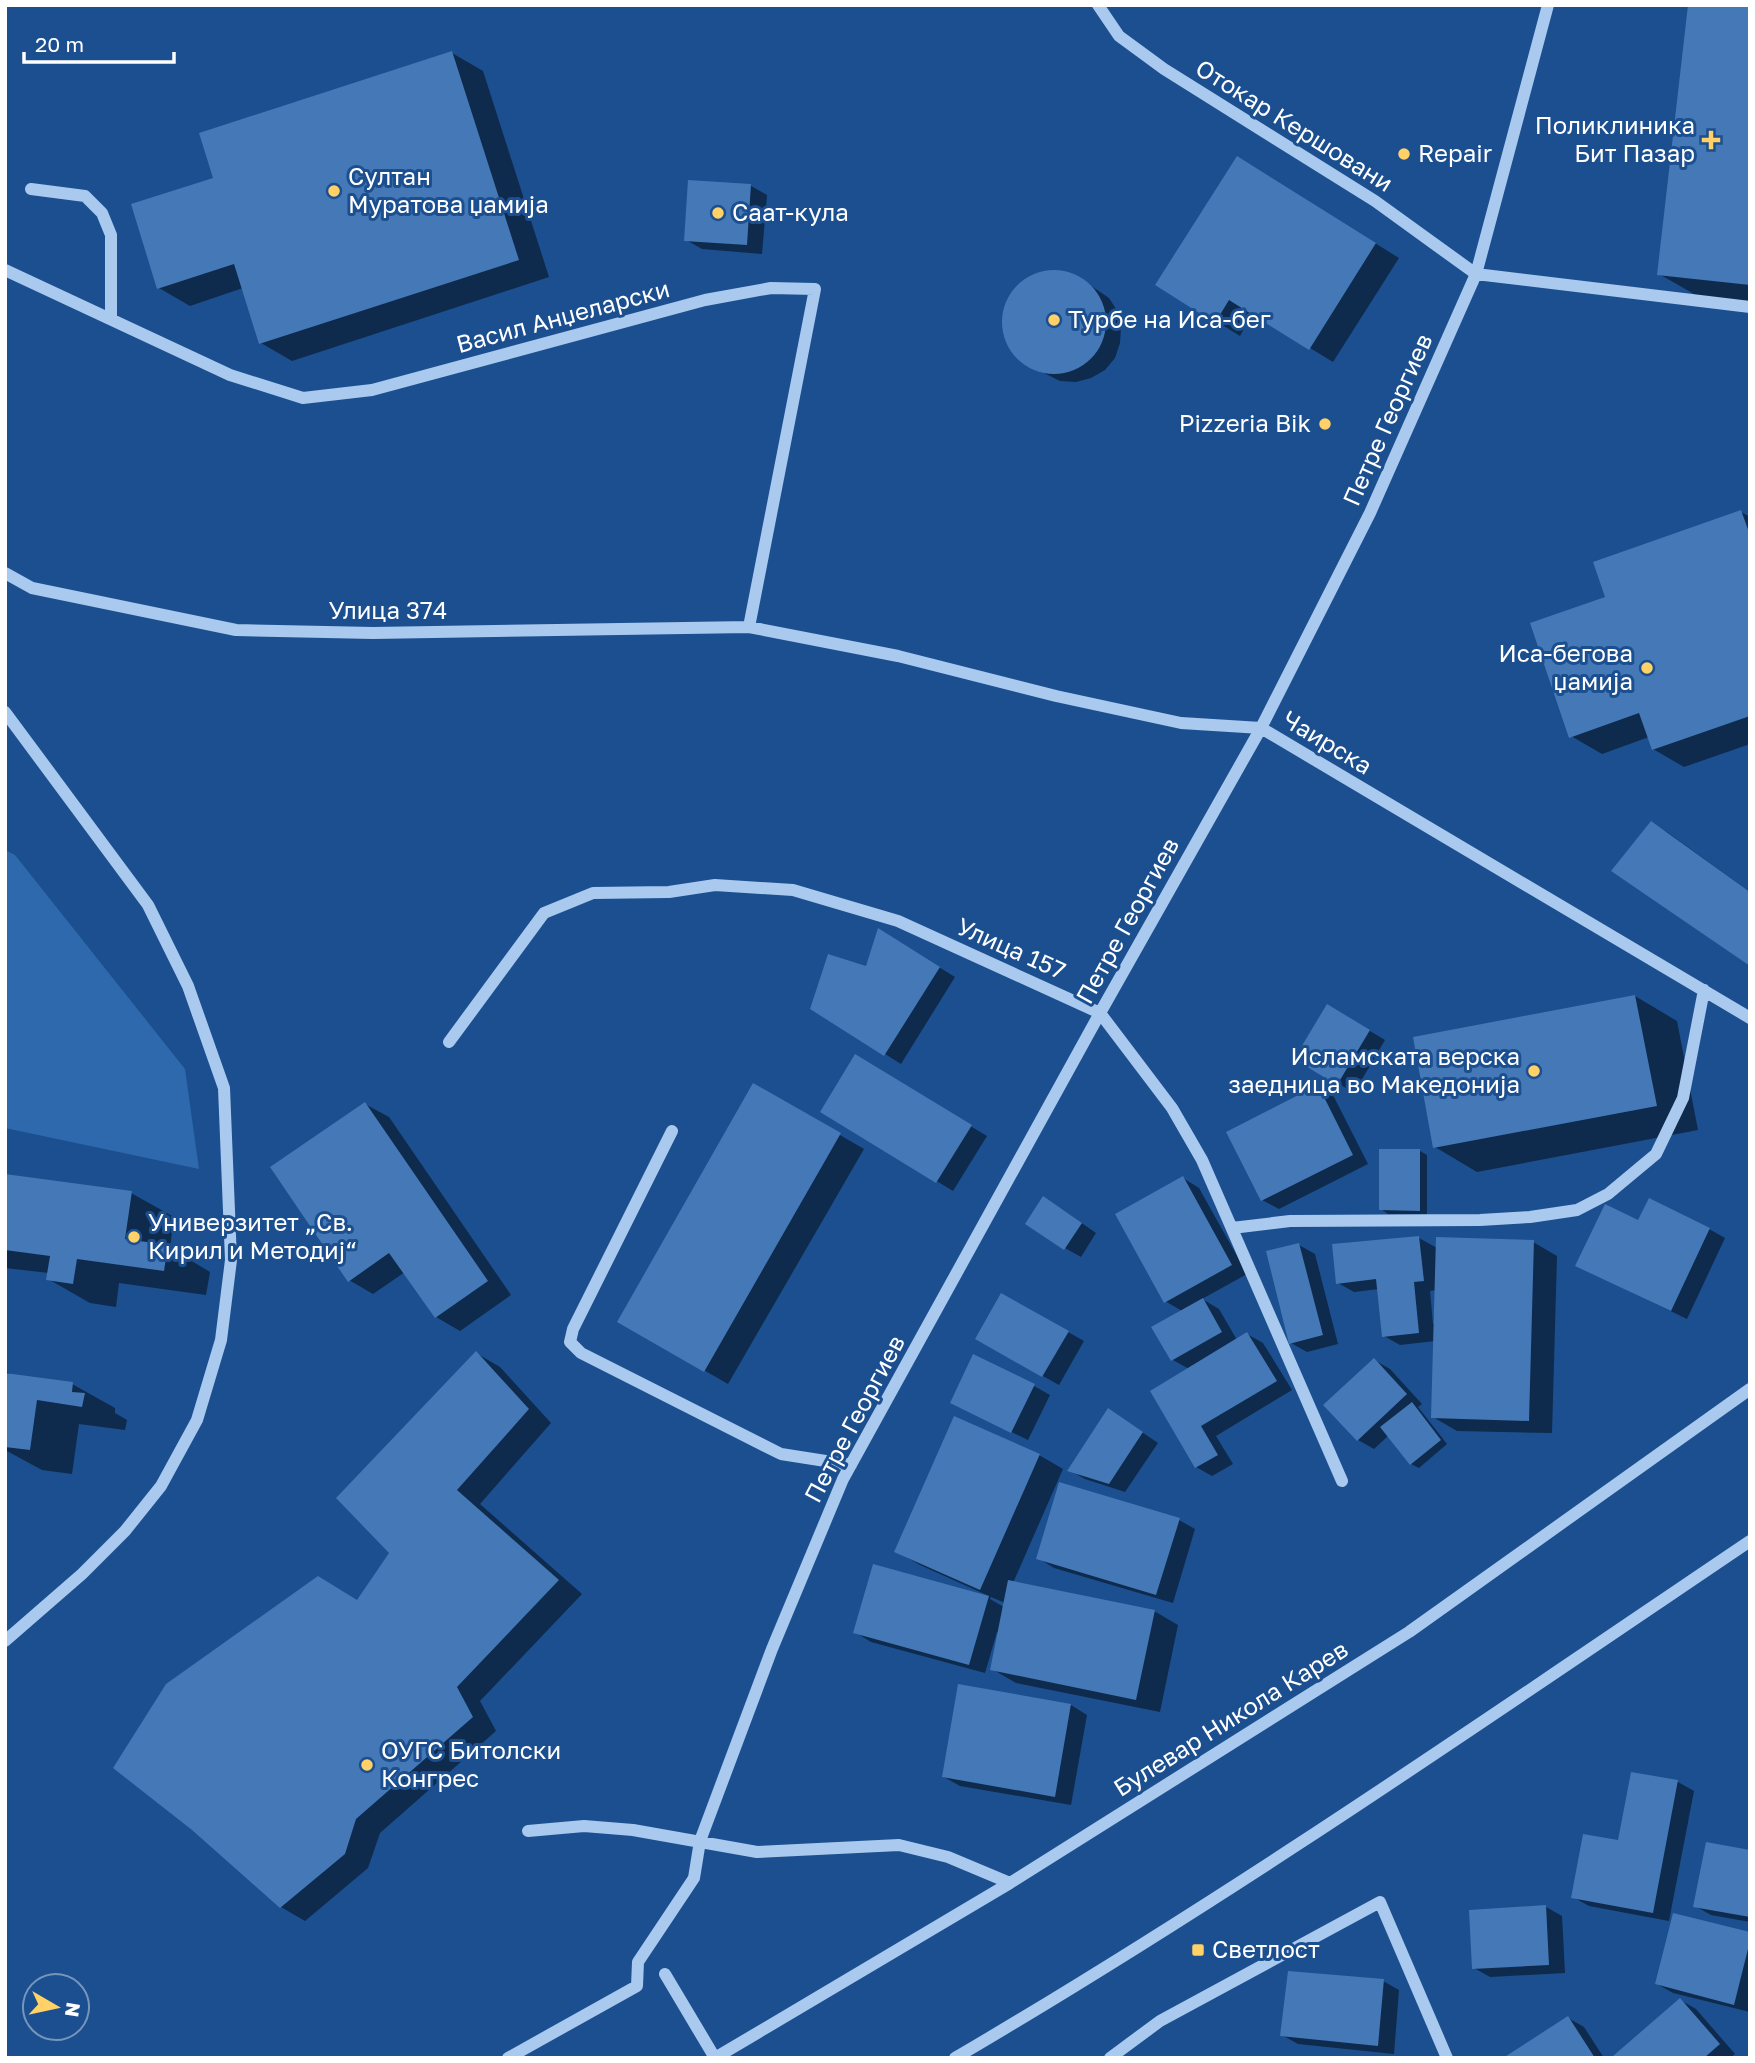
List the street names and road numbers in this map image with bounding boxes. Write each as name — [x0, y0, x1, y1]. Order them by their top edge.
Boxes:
street label: Отокар Кершовани — [1191, 52, 1399, 197]
street label: Васил Анџеларски — [453, 273, 673, 358]
street label: Петре Георгиев — [1336, 329, 1438, 510]
street label: Улица 374 — [329, 595, 447, 624]
street label: Чаирска — [1278, 704, 1378, 780]
street label: Петре Георгиев — [1069, 832, 1184, 1008]
street label: Улица 157 — [953, 911, 1070, 984]
street label: Петре Георгиев — [797, 1330, 910, 1507]
street label: Булевар Никола Карев — [1108, 1634, 1353, 1802]

